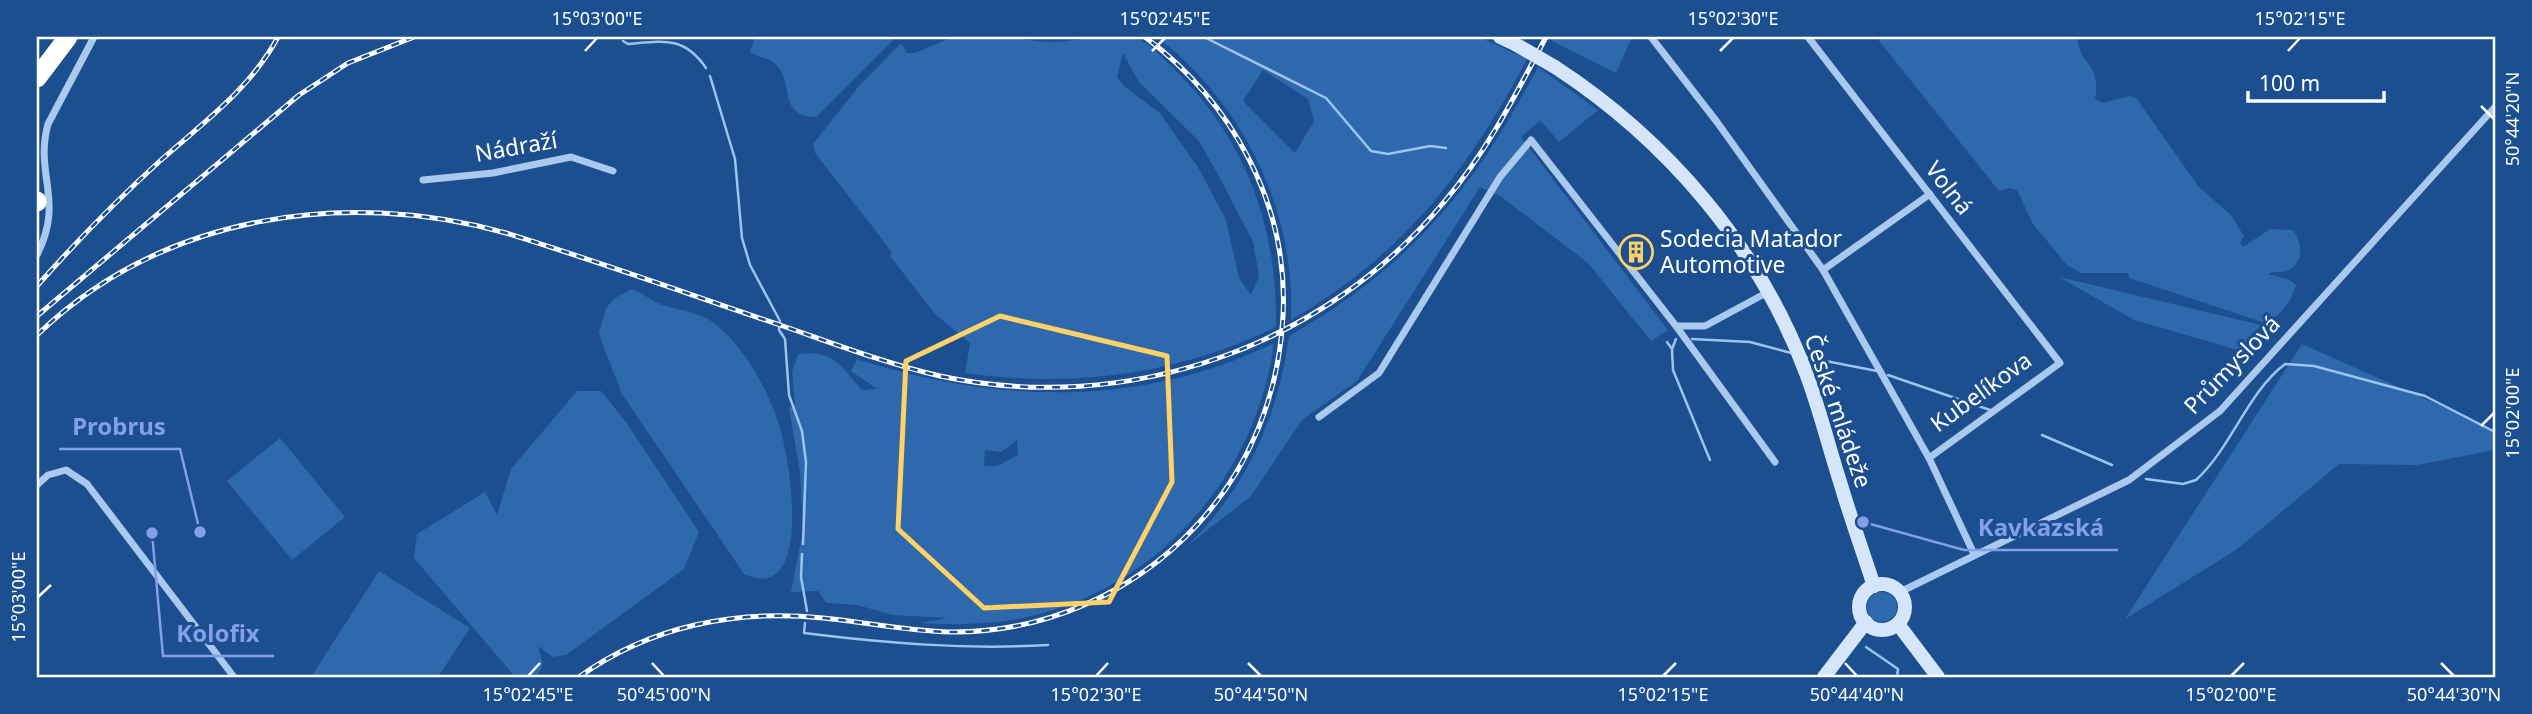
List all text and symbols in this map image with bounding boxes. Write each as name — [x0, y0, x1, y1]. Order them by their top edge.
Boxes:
text: 15°03'00"E — [552, 6, 642, 30]
text: 15°02'45"E — [1120, 6, 1210, 30]
text: 15°02'30"E — [1688, 6, 1778, 30]
text: 15°02'15"E — [2255, 6, 2345, 30]
scale bar — [2248, 60, 2385, 104]
text: 100 m — [2259, 69, 2320, 97]
text: 50°44'20"N — [2500, 72, 2524, 166]
street label: Nádraží — [472, 123, 561, 169]
street label: Volná — [1919, 154, 1981, 221]
place label: Sodecia Matador Automotive — [1660, 222, 1843, 280]
building icon: Sodecia Matador Automotive — [1617, 233, 1655, 271]
street label: Průmyslová — [2176, 308, 2287, 421]
street label: České mládeže — [1798, 329, 1880, 492]
street label: Kubelíkova — [1923, 344, 2037, 439]
text: 15°02'00"E — [2500, 368, 2524, 458]
callout: Probrus — [59, 404, 180, 449]
text: Probrus — [72, 409, 166, 442]
callout: Kavkazská — [1964, 505, 2118, 550]
text: Kavkazská — [1978, 510, 2104, 543]
text: 15°03'00"E — [6, 552, 30, 642]
callout: Kolofix — [163, 611, 274, 656]
text: Kolofix — [176, 616, 260, 649]
text: 15°02'45"E — [483, 682, 573, 706]
text: 50°45'00"N — [617, 682, 711, 706]
text: 15°02'30"E — [1051, 682, 1141, 706]
text: 50°44'50"N — [1214, 682, 1308, 706]
text: 15°02'15"E — [1618, 682, 1708, 706]
text: 50°44'40"N — [1810, 682, 1904, 706]
text: 15°02'00"E — [2186, 682, 2276, 706]
text: 50°44'30"N — [2407, 682, 2501, 706]

